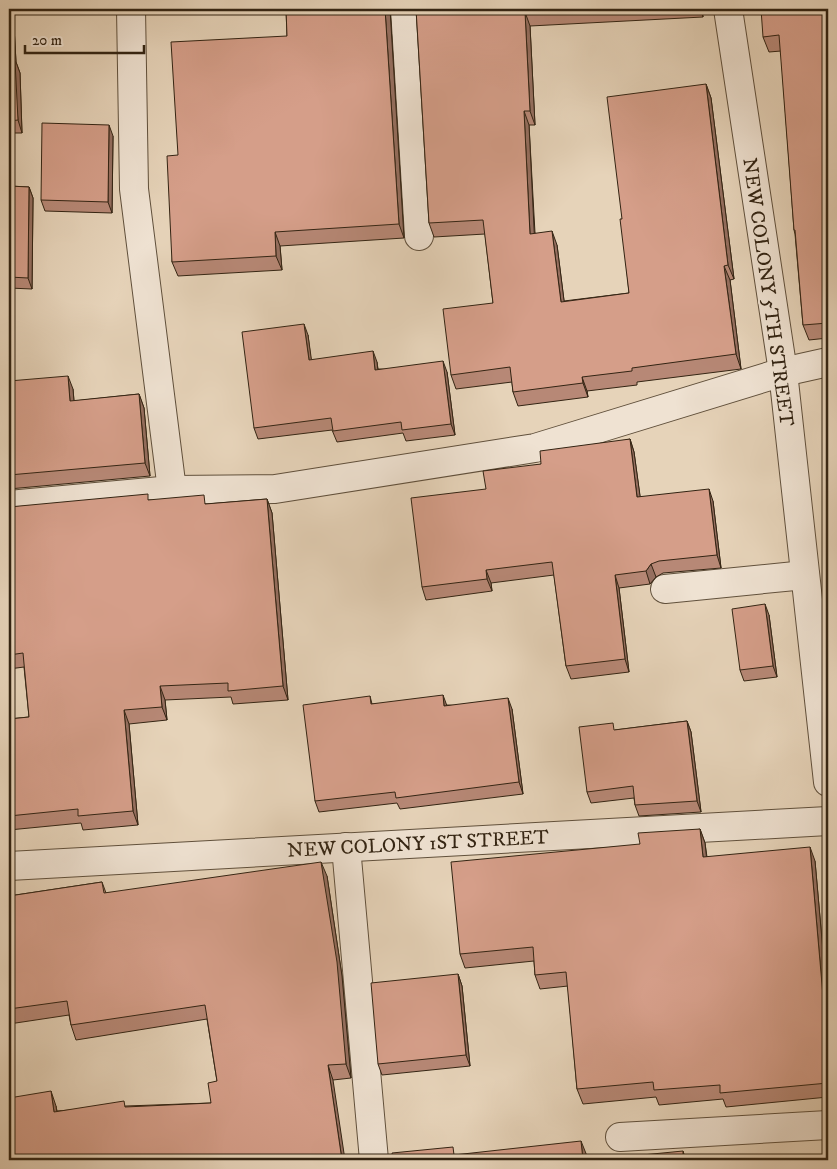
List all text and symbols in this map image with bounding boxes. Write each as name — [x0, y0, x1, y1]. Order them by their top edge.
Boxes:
scale bar — [25, 22, 144, 54]
text: 20 m — [32, 31, 62, 50]
street label: NEW COLONY 5TH STREET — [736, 156, 799, 428]
street label: NEW COLONY 1ST STREET — [287, 825, 550, 864]

